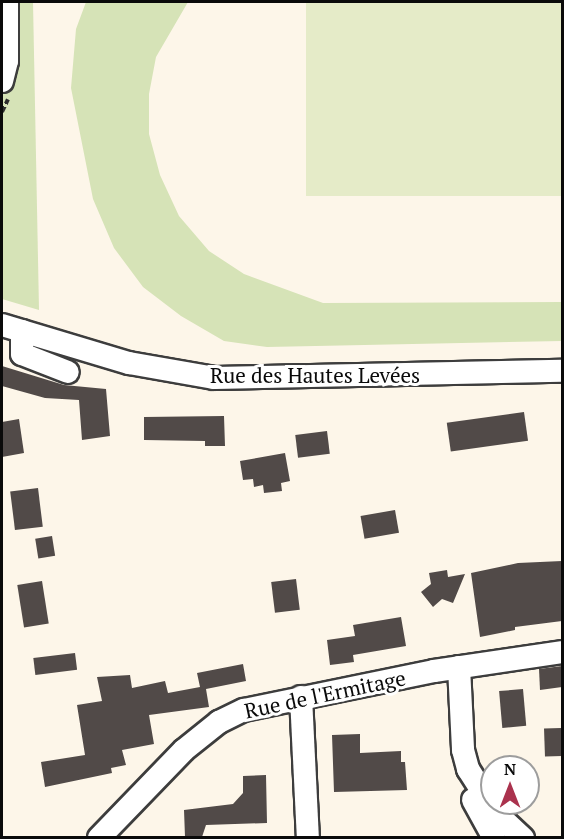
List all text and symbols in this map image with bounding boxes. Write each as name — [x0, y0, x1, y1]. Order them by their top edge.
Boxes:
street label: Rue des Hautes Levées — [210, 362, 420, 388]
street label: Rue de l'Ermitage — [242, 665, 408, 723]
north arrow — [480, 755, 540, 815]
text: N — [504, 758, 516, 780]

